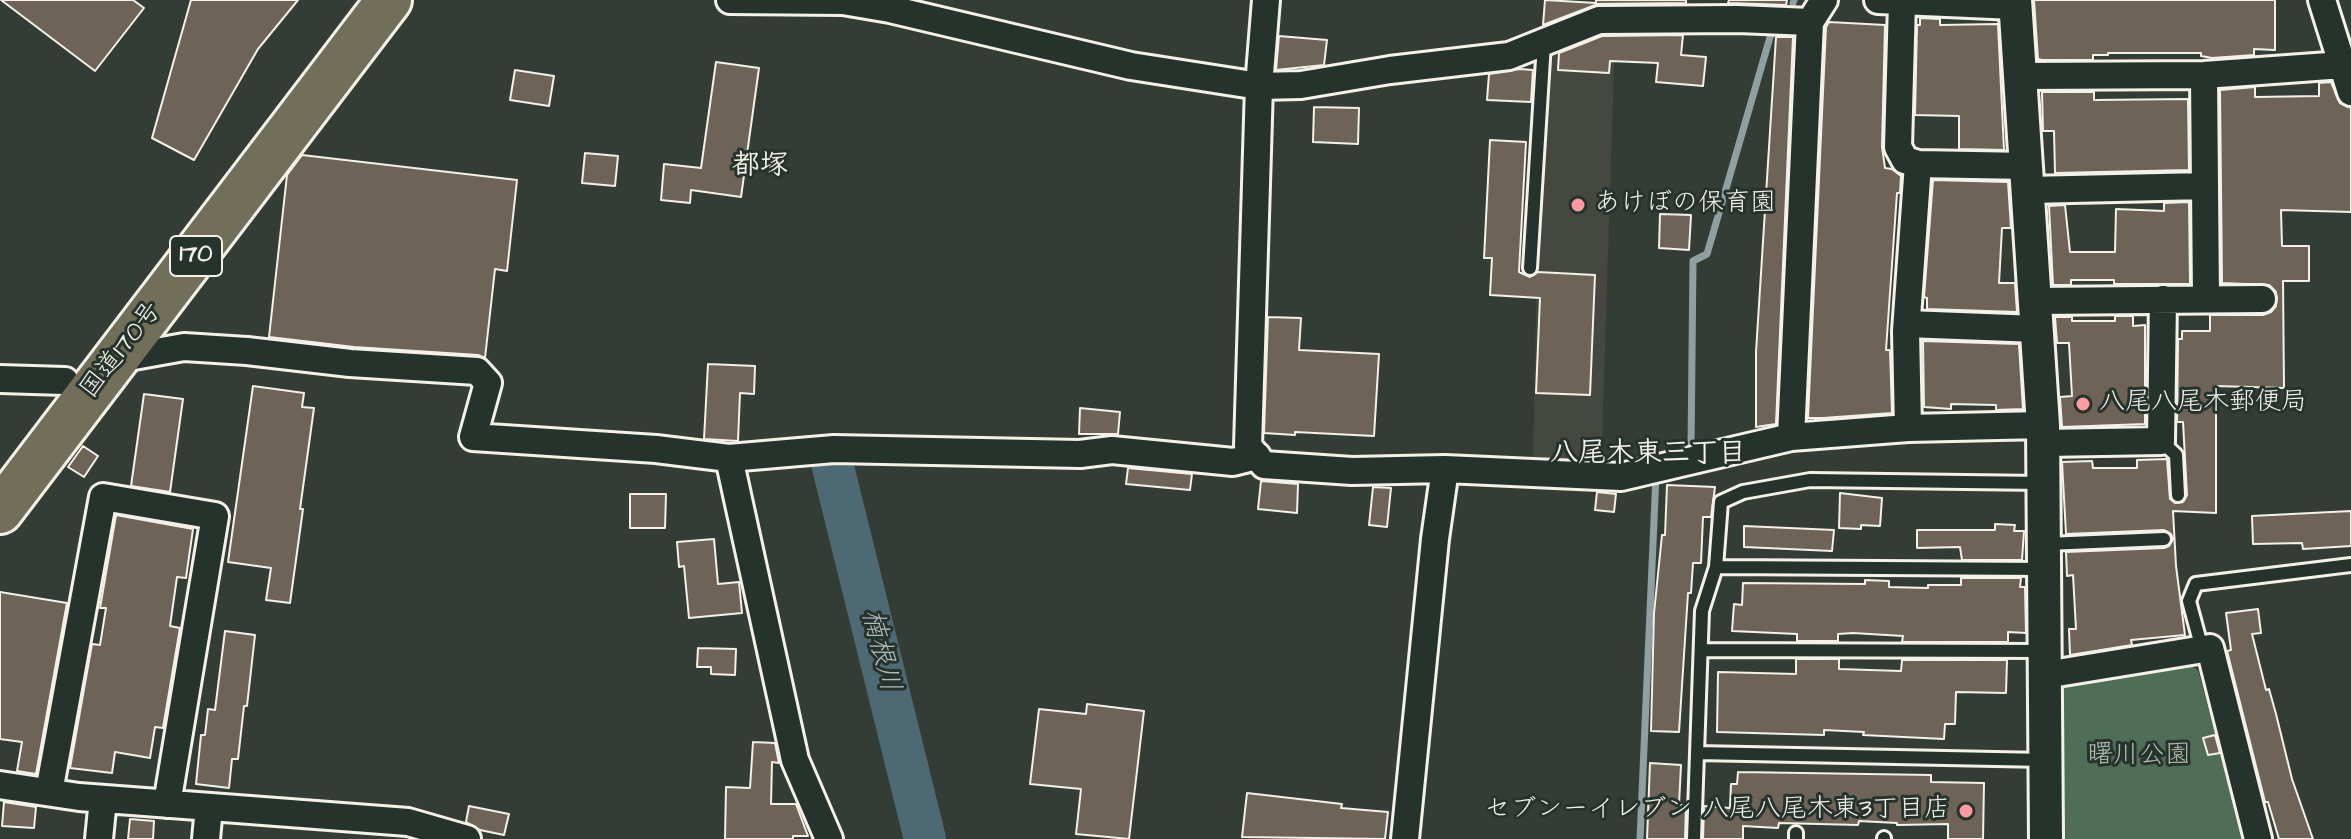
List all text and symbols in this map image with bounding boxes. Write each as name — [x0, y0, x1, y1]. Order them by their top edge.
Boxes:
district label: 都塚 — [732, 150, 788, 184]
place label: あけぼの保育園 — [1594, 189, 1776, 221]
marker: あけぼの保育園 — [1569, 196, 1587, 214]
road number: 170 — [170, 236, 222, 276]
street label: 国道170号 — [75, 297, 169, 405]
place label: 八尾八尾木郵便局 — [2099, 388, 2307, 420]
marker: 八尾八尾木郵便局 — [2074, 395, 2092, 413]
district label: 八尾木東三丁目 — [1550, 438, 1746, 472]
water label: 楠根川 — [853, 606, 905, 696]
park label: 曙川公園 — [2087, 741, 2191, 773]
place label: セブンーイレブン 八尾八尾木東3丁目店 — [1484, 795, 1950, 827]
marker: セブンーイレブン 八尾八尾木東3丁目店 — [1957, 802, 1975, 820]

